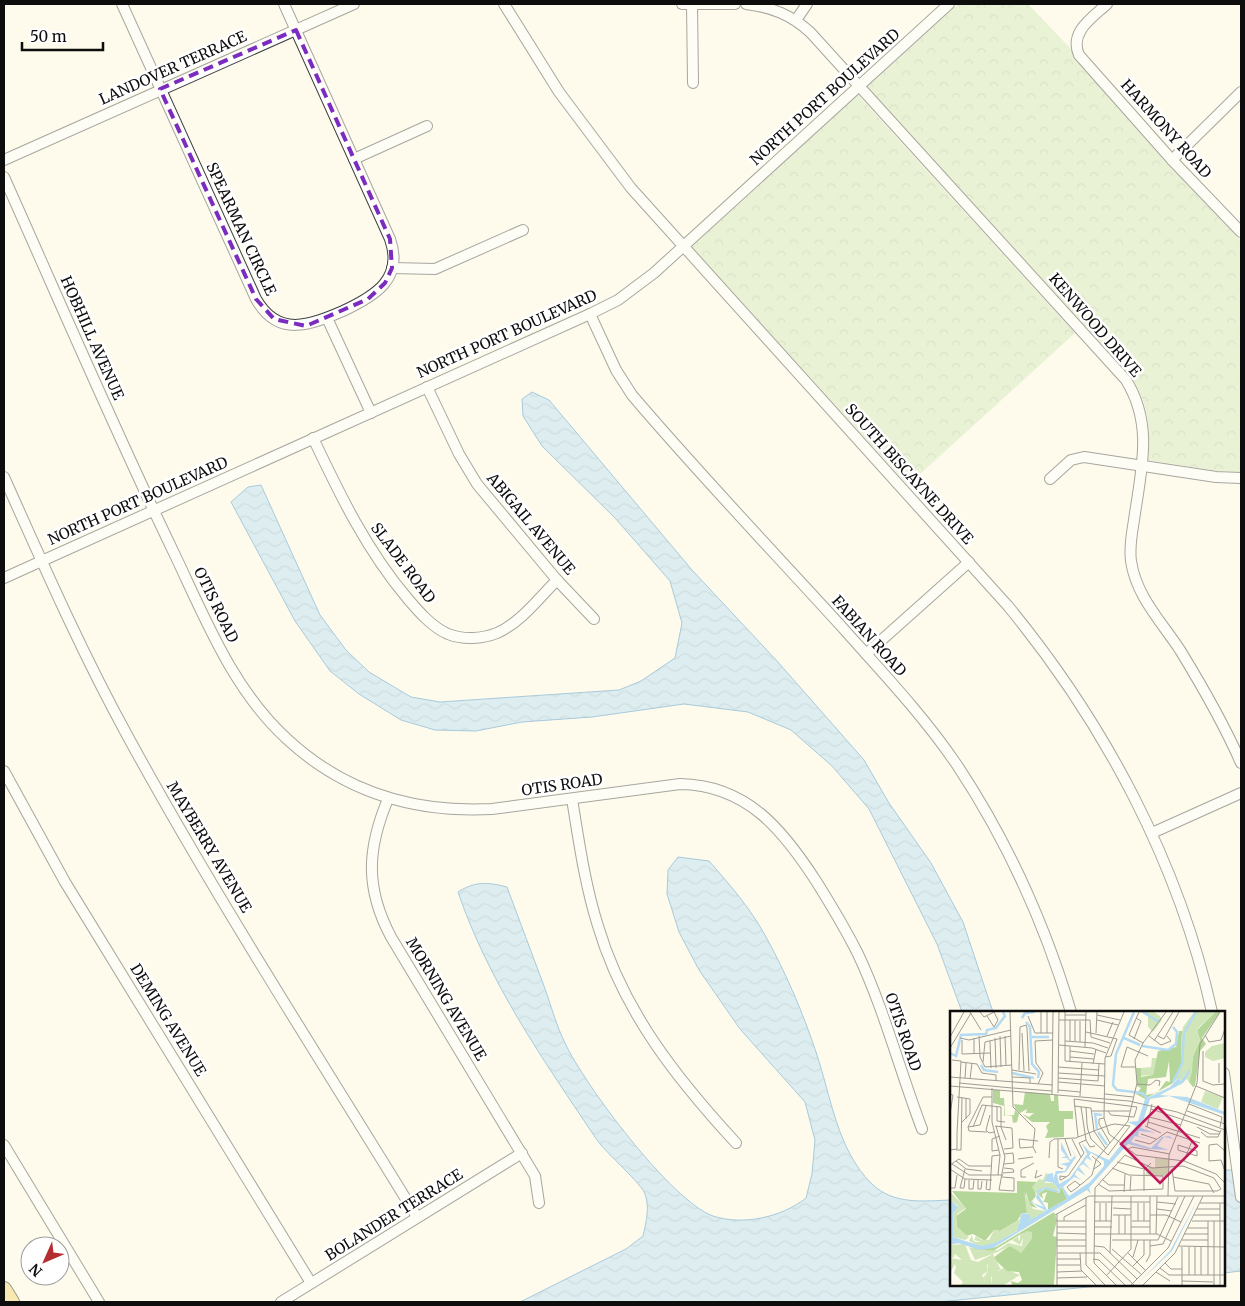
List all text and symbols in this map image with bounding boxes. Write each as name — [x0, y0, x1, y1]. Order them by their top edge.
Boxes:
scale bar — [22, 20, 104, 52]
street label: NORTH PORT BOULEVARD — [746, 24, 903, 169]
street label: LANDOVER TERRACE — [96, 26, 250, 109]
text: 50 m — [30, 27, 67, 46]
street label: HARMONY ROAD — [1117, 75, 1216, 182]
street label: SPEARMAN CIRCLE — [202, 159, 281, 299]
street label: KENWOOD DRIVE — [1045, 269, 1146, 381]
street label: HOBHILL AVENUE — [57, 273, 128, 403]
street label: NORTH PORT BOULEVARD — [414, 285, 600, 382]
street label: SOUTH BISCAYNE DRIVE — [841, 399, 978, 548]
street label: NORTH PORT BOULEVARD — [45, 452, 231, 549]
street label: ABIGAIL AVENUE — [483, 468, 580, 579]
street label: SLADE ROAD — [367, 519, 440, 607]
street label: OTIS ROAD — [190, 564, 243, 646]
street label: FABIAN ROAD — [828, 591, 911, 680]
street label: OTIS ROAD — [520, 769, 604, 800]
street label: MAYBERRY AVENUE — [163, 778, 256, 916]
street label: MORNING AVENUE — [402, 934, 491, 1064]
street label: DEMING AVENUE — [126, 960, 211, 1080]
street label: OTIS ROAD — [881, 990, 926, 1074]
inset map — [950, 1011, 1225, 1286]
street label: BOLANDER TERRACE — [322, 1164, 466, 1265]
north arrow — [20, 1236, 70, 1286]
text: N — [26, 1260, 46, 1280]

